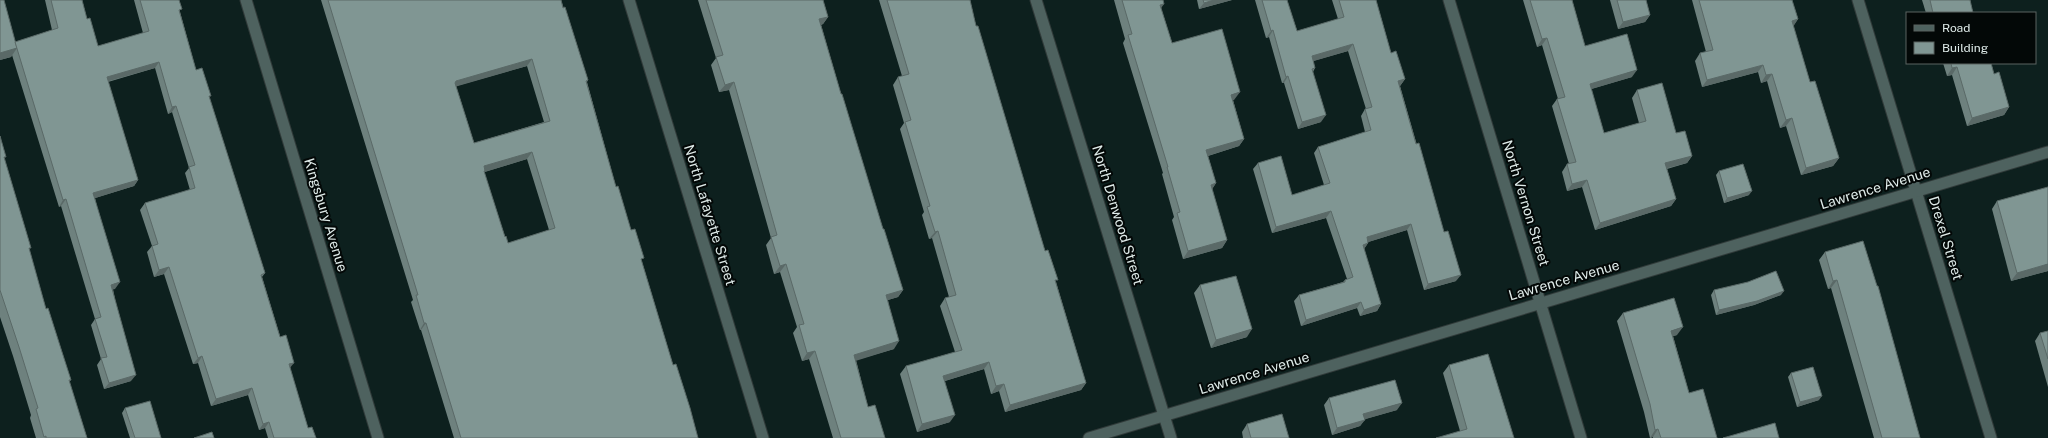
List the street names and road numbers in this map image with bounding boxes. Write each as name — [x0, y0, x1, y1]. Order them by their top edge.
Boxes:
street label: North Vernon Street — [1499, 138, 1553, 268]
street label: North Lafayette Street — [681, 143, 739, 287]
street label: North Denwood Street — [1089, 143, 1147, 287]
street label: Kingsbury Avenue — [301, 156, 351, 274]
street label: Lawrence Avenue — [1818, 164, 1932, 212]
street label: Drexel Street — [1926, 194, 1966, 282]
street label: Lawrence Avenue — [1507, 257, 1621, 303]
street label: Lawrence Avenue — [1197, 349, 1311, 397]

